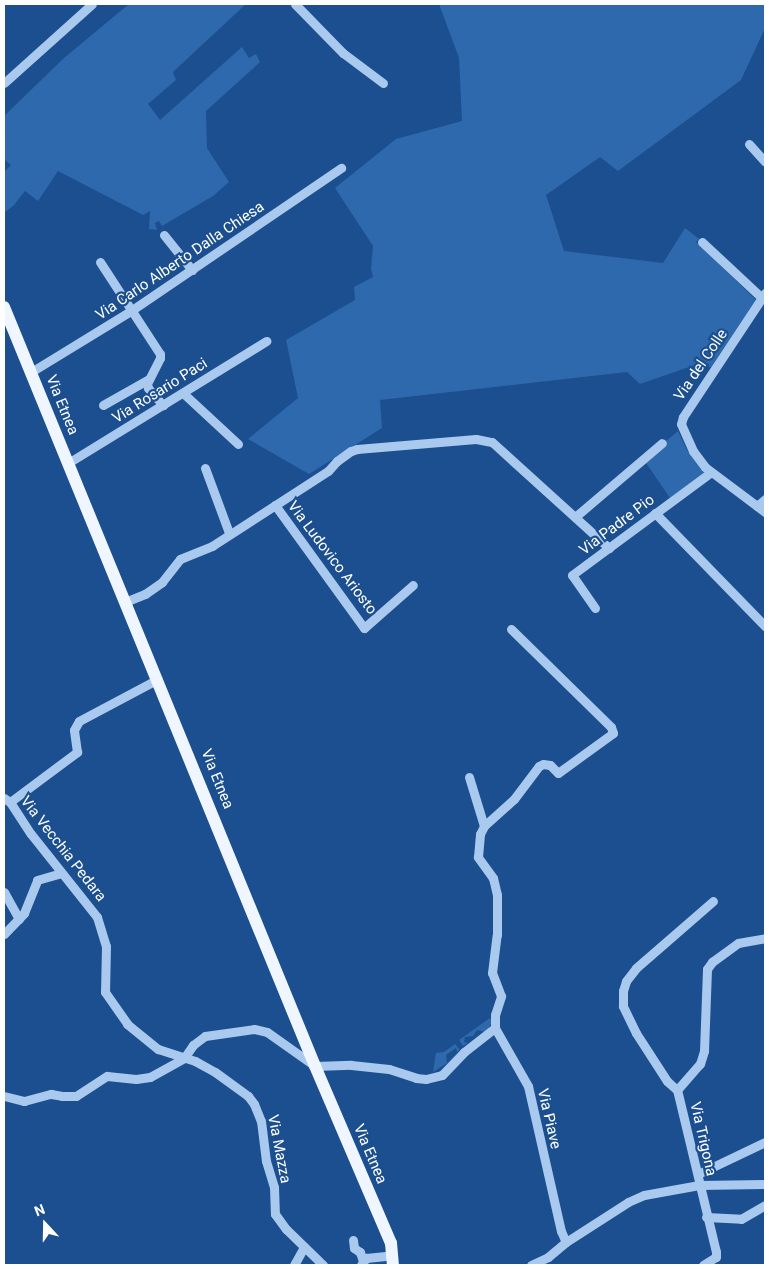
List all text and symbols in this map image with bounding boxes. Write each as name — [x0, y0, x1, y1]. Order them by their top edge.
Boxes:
street label: Via Carlo Alberto Dalla Chiesa — [92, 198, 268, 324]
street label: Via del Colle — [670, 326, 732, 404]
street label: Via Rosario Paci — [109, 355, 211, 427]
street label: Via Etnea — [42, 372, 82, 438]
street label: Via Padre Pio — [576, 491, 658, 559]
street label: Via Ludovico Ariosto — [284, 498, 380, 618]
street label: Via Etnea — [197, 746, 237, 812]
street label: Via Vecchia Pedara — [16, 793, 110, 905]
street label: Via Piave — [533, 1087, 565, 1151]
street label: Via Trigona — [686, 1100, 720, 1178]
street label: Via Mazza — [264, 1113, 294, 1185]
street label: Via Etnea — [349, 1122, 391, 1186]
north arrow — [20, 1199, 70, 1249]
text: N — [32, 1201, 47, 1219]

